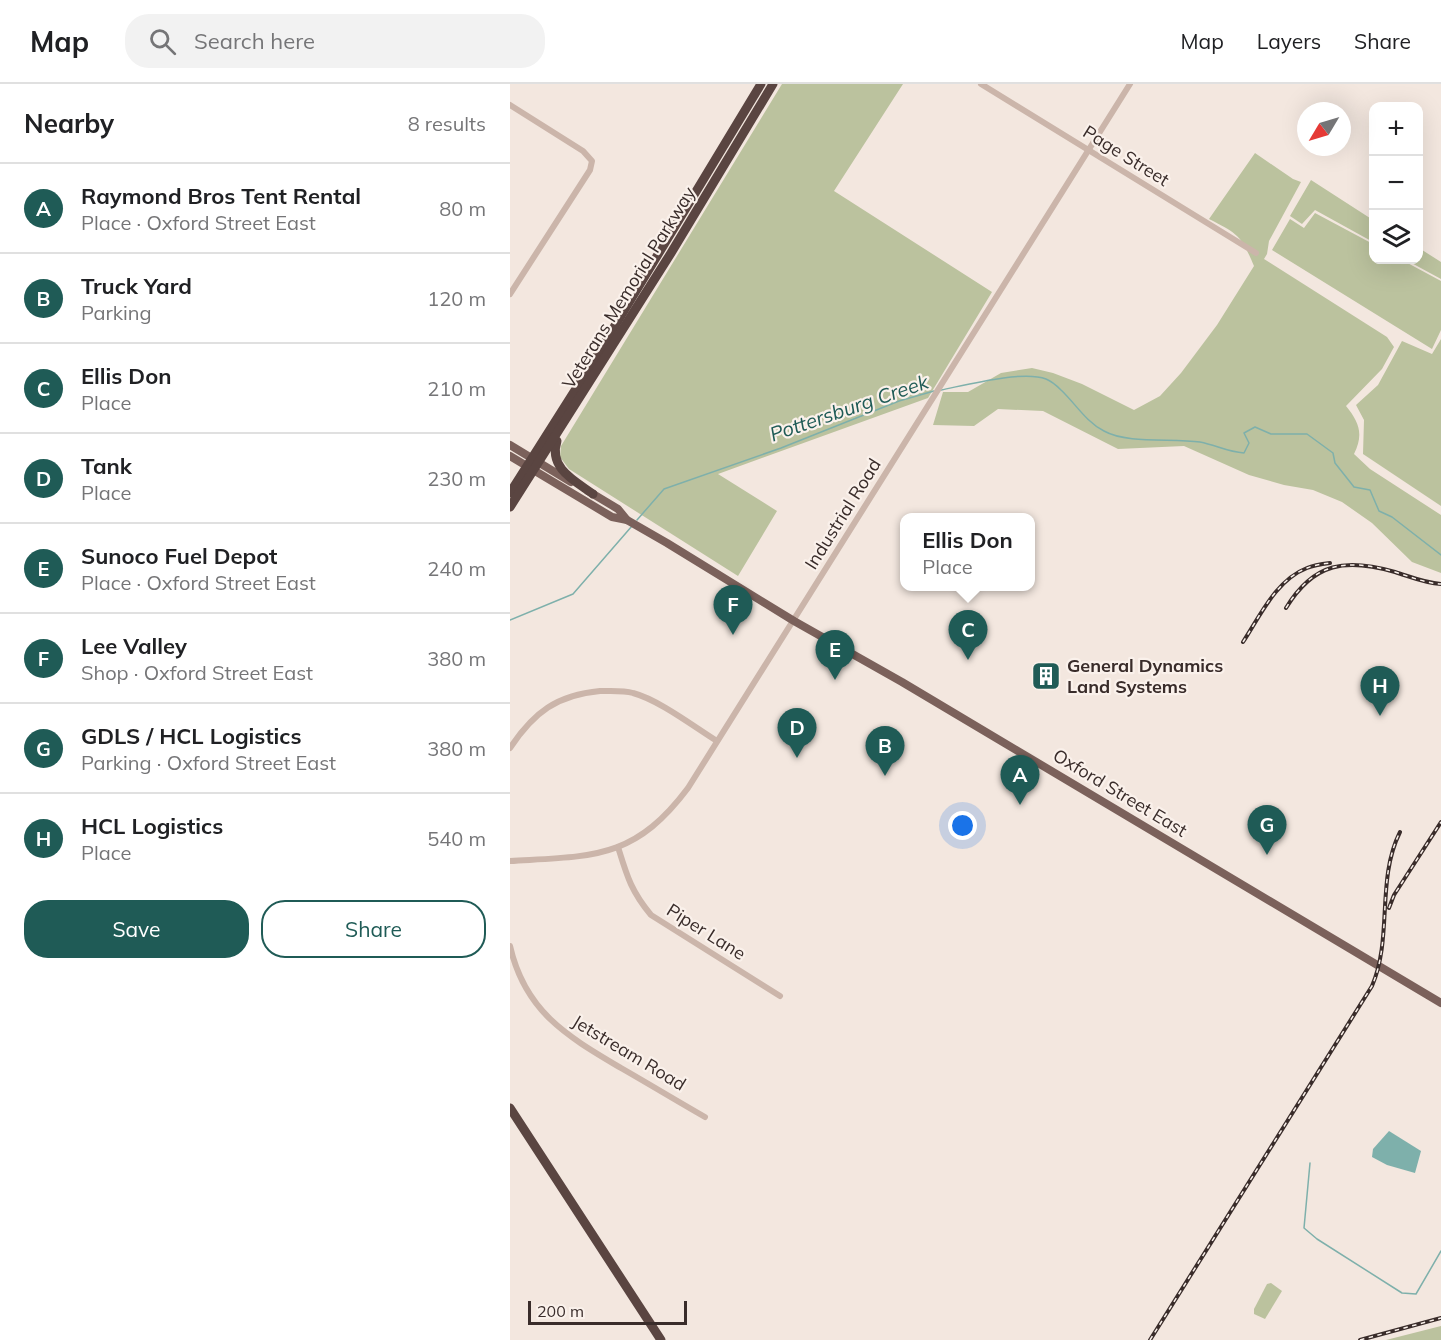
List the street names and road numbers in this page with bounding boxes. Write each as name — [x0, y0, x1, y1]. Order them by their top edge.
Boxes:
street label: Page Street — [1079, 120, 1174, 191]
street label: Veterans Memorial Parkway — [557, 182, 701, 393]
street label: Industrial Road — [799, 454, 886, 573]
street label: Oxford Street East — [1049, 743, 1192, 842]
street label: Piper Lane — [663, 898, 750, 965]
street label: Jetstream Road — [568, 1010, 690, 1096]

